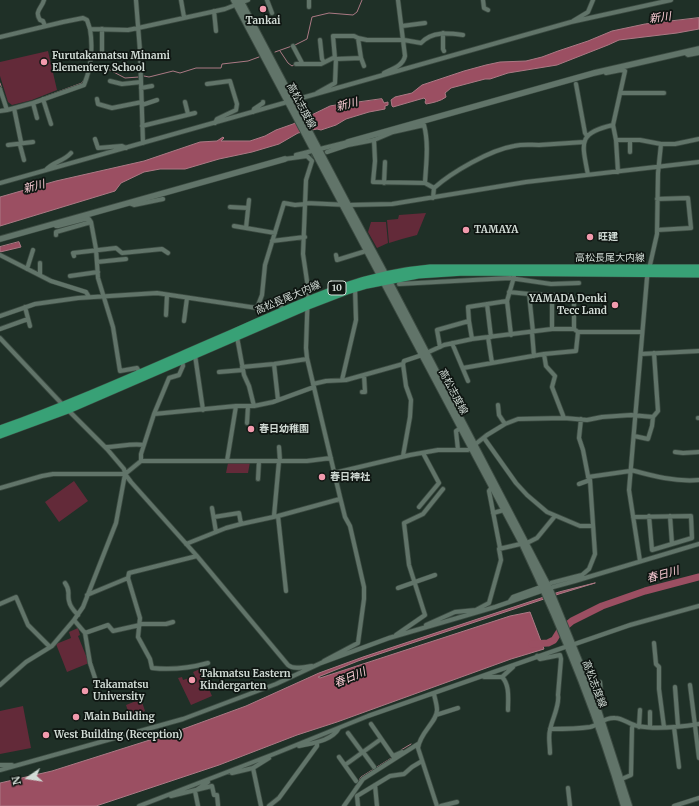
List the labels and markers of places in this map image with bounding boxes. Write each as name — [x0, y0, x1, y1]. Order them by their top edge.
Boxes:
marker: Tankai — [258, 4, 268, 14]
place label: Tankai — [246, 15, 280, 27]
place label: Furutakamatsu Minami Elementery School — [52, 50, 170, 74]
marker: Furutakamatsu Minami Elementery School — [39, 57, 49, 67]
place label: TAMAYA — [474, 224, 518, 236]
marker: TAMAYA — [461, 225, 471, 235]
place label: 旺建 — [598, 231, 618, 243]
marker: 旺建 — [585, 232, 595, 242]
place label: YAMADA Denki Tecc Land — [529, 293, 607, 316]
marker: YAMADA Denki Tecc Land — [610, 300, 620, 310]
place label: 春日幼稚園 — [259, 423, 309, 435]
marker: 春日幼稚園 — [246, 424, 256, 434]
place label: 春日神社 — [330, 471, 370, 483]
marker: 春日神社 — [317, 472, 327, 482]
place label: Takmatsu Eastern Kindergarten — [200, 668, 291, 692]
marker: Takmatsu Eastern Kindergarten — [187, 675, 197, 685]
place label: Takamatsu University — [93, 679, 149, 702]
marker: Takamatsu University — [80, 686, 90, 696]
place label: Main Building — [84, 711, 155, 723]
marker: Main Building — [71, 712, 81, 722]
place label: West Building (Reception) — [54, 729, 182, 741]
marker: West Building (Reception) — [41, 730, 51, 740]

